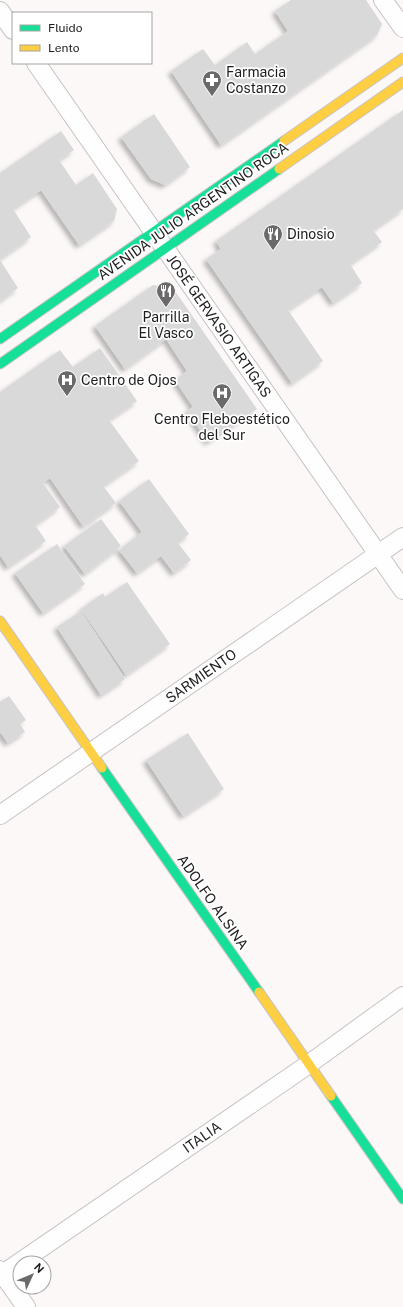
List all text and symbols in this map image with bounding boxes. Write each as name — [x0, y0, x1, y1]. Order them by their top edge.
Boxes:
legend — [12, 12, 152, 64]
text: Fluido — [48, 21, 83, 35]
text: Lento — [48, 41, 80, 55]
place label: Farmacia Costanzo — [226, 64, 286, 96]
pharmacy icon: Farmacia Costanzo — [201, 69, 223, 97]
street label: AVENIDA JULIO ARGENTINO ROCA — [95, 139, 291, 283]
restaurant icon: Dinosio — [262, 223, 284, 251]
place label: Dinosio — [287, 226, 335, 242]
street label: JOSÉ GERVASIO ARTIGAS — [163, 251, 275, 401]
restaurant icon: Parrilla El Vasco — [155, 280, 177, 308]
place label: Parrilla El Vasco — [139, 309, 194, 341]
hospital icon: Centro de Ojos — [56, 369, 78, 397]
place label: Centro de Ojos — [81, 372, 177, 388]
hospital icon: Centro Fleboestético del Sur — [211, 382, 233, 410]
place label: Centro Fleboestético del Sur — [154, 411, 290, 443]
street label: SARMIENTO — [163, 646, 239, 706]
street label: ADOLFO ALSINA — [174, 852, 252, 953]
street label: ITALIA — [180, 1118, 224, 1156]
north arrow — [12, 1255, 52, 1295]
text: N — [32, 1261, 46, 1275]

